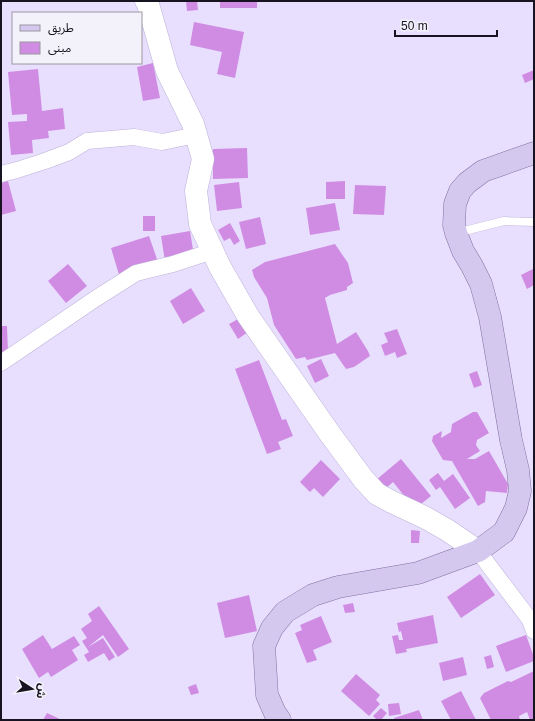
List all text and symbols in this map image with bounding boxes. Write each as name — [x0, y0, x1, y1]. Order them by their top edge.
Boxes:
legend — [12, 12, 142, 64]
scale bar — [395, 12, 497, 38]
text: 50 m — [401, 19, 428, 33]
text: طريق — [48, 21, 74, 36]
text: مبنى — [48, 41, 71, 55]
north arrow — [12, 669, 52, 709]
text: ش — [33, 682, 49, 700]

